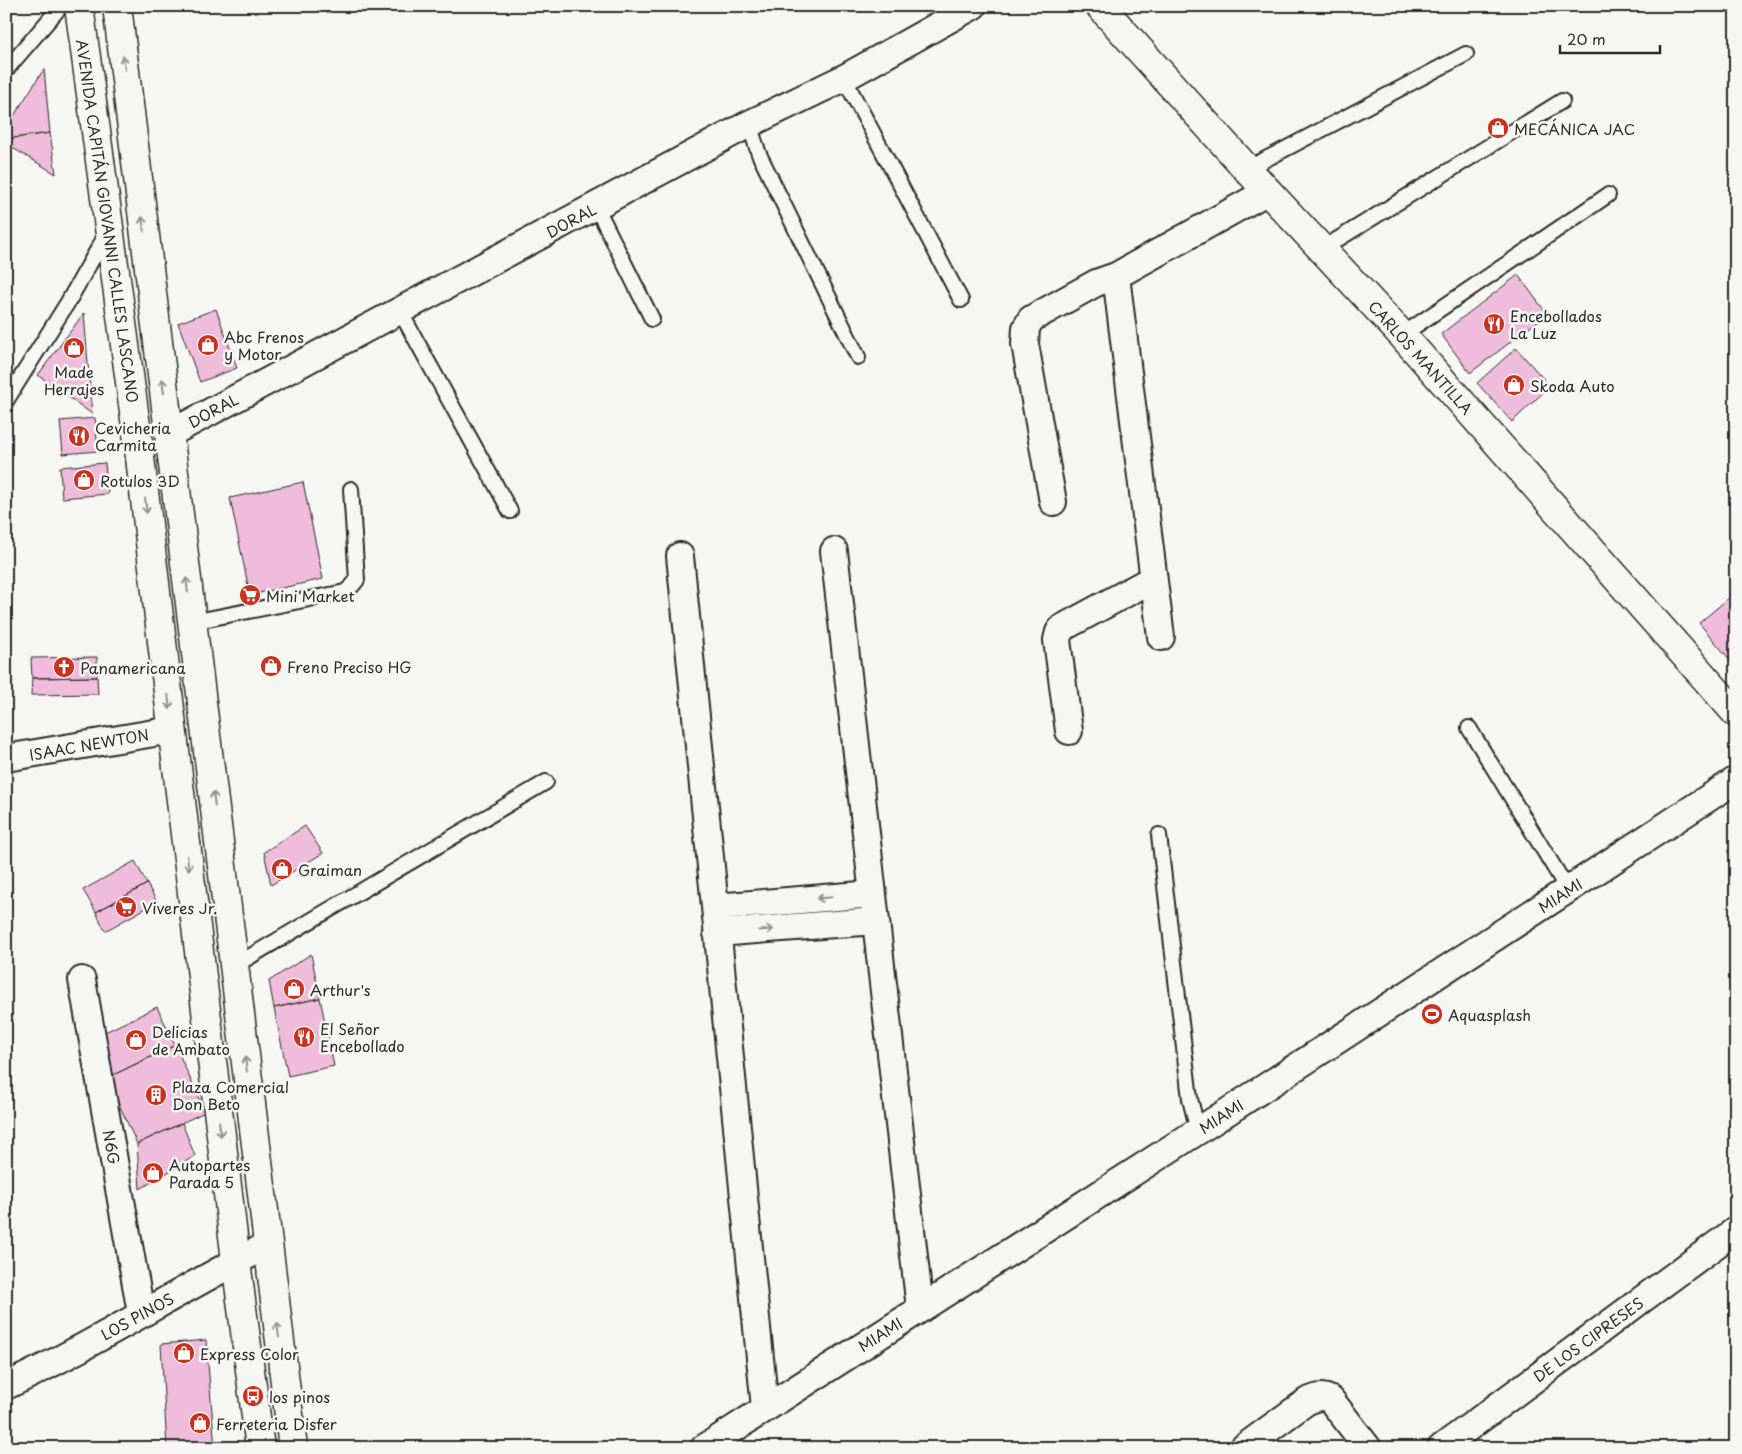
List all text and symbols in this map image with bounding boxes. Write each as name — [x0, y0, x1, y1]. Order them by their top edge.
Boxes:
scale bar — [1560, 22, 1660, 54]
text: 20 m — [1567, 27, 1606, 50]
street label: AVENIDA CAPITÁN GIOVANNI CALLES LASCANO — [71, 38, 145, 404]
one-way arrow — [119, 55, 129, 71]
shop icon: MECÁNICA JAC — [1486, 116, 1510, 140]
place label: MECÁNICA JAC — [1514, 117, 1635, 140]
street label: DORAL — [542, 197, 600, 243]
one-way arrow — [138, 217, 148, 233]
street label: CARLOS MANTILLA — [1364, 295, 1478, 419]
place label: Encebollados La Luz — [1510, 304, 1602, 344]
restaurant icon: Encebollados La Luz — [1482, 312, 1506, 336]
place label: Abc Frenos y Motor — [224, 325, 304, 365]
shop icon: Abc Frenos y Motor — [196, 333, 220, 357]
shop icon: Made Herrajes — [62, 336, 86, 360]
place label: Made Herrajes — [44, 360, 104, 400]
shop icon: Skoda Auto — [1502, 373, 1526, 397]
place label: Skoda Auto — [1530, 374, 1615, 397]
one-way arrow — [158, 378, 168, 394]
street label: DORAL — [184, 387, 242, 433]
place label: Cevicheria Carmita — [95, 416, 171, 456]
restaurant icon: Cevicheria Carmita — [67, 424, 91, 448]
shop icon: Rotulos 3D — [72, 468, 96, 492]
place label: Rotulos 3D — [100, 469, 180, 492]
one-way arrow — [141, 497, 151, 513]
one-way arrow — [182, 578, 192, 594]
supermarket icon: Mini Market — [238, 583, 262, 607]
place label: Mini Market — [266, 584, 355, 607]
shop icon: Freno Preciso HG — [259, 654, 283, 678]
church icon: Panamericana — [52, 655, 76, 679]
place label: Freno Preciso HG — [287, 655, 412, 678]
place label: Panamericana — [80, 656, 186, 679]
one-way arrow — [164, 693, 174, 709]
street label: ISAAC NEWTON — [27, 722, 151, 766]
one-way arrow — [208, 791, 218, 807]
one-way arrow — [183, 855, 193, 871]
shop icon: Graiman — [270, 857, 294, 881]
place label: Graiman — [298, 858, 362, 881]
street label: MIAMI — [1533, 872, 1587, 918]
one-way arrow — [816, 893, 832, 903]
supermarket icon: Viveres Jr. — [114, 895, 138, 919]
place label: Viveres Jr. — [142, 896, 217, 919]
one-way arrow — [757, 925, 773, 934]
shop icon: Arthur's — [282, 977, 306, 1001]
place label: Arthur's — [310, 978, 371, 1001]
sports icon: Aquasplash — [1420, 1002, 1444, 1026]
place label: Aquasplash — [1448, 1003, 1531, 1026]
place label: El Señor Encebollado — [320, 1017, 405, 1057]
place label: Delicias de Ambato — [152, 1020, 230, 1060]
restaurant icon: El Señor Encebollado — [292, 1025, 316, 1049]
shop icon: Delicias de Ambato — [124, 1028, 148, 1052]
one-way arrow — [241, 1057, 251, 1073]
place label: Plaza Comercial Don Beto — [172, 1075, 289, 1115]
building icon: Plaza Comercial Don Beto — [144, 1083, 168, 1107]
street label: MIAMI — [1194, 1093, 1248, 1139]
one-way arrow — [215, 1120, 225, 1136]
street label: N6G — [98, 1128, 126, 1166]
place label: Autopartes Parada 5 — [169, 1153, 250, 1193]
shop icon: Autopartes Parada 5 — [141, 1161, 165, 1185]
street label: LOS PINOS — [96, 1287, 178, 1345]
street label: DE LOS CIPRESES — [1528, 1291, 1648, 1387]
street label: MIAMI — [853, 1311, 907, 1357]
one-way arrow — [273, 1322, 283, 1338]
shop icon: Express Color — [172, 1341, 196, 1365]
place label: Express Color — [200, 1342, 299, 1365]
bus stop icon: los pinos — [241, 1384, 265, 1408]
place label: los pinos — [269, 1385, 330, 1408]
shop icon: Ferreteria Disfer — [188, 1411, 212, 1435]
place label: Ferreteria Disfer — [216, 1412, 337, 1435]

